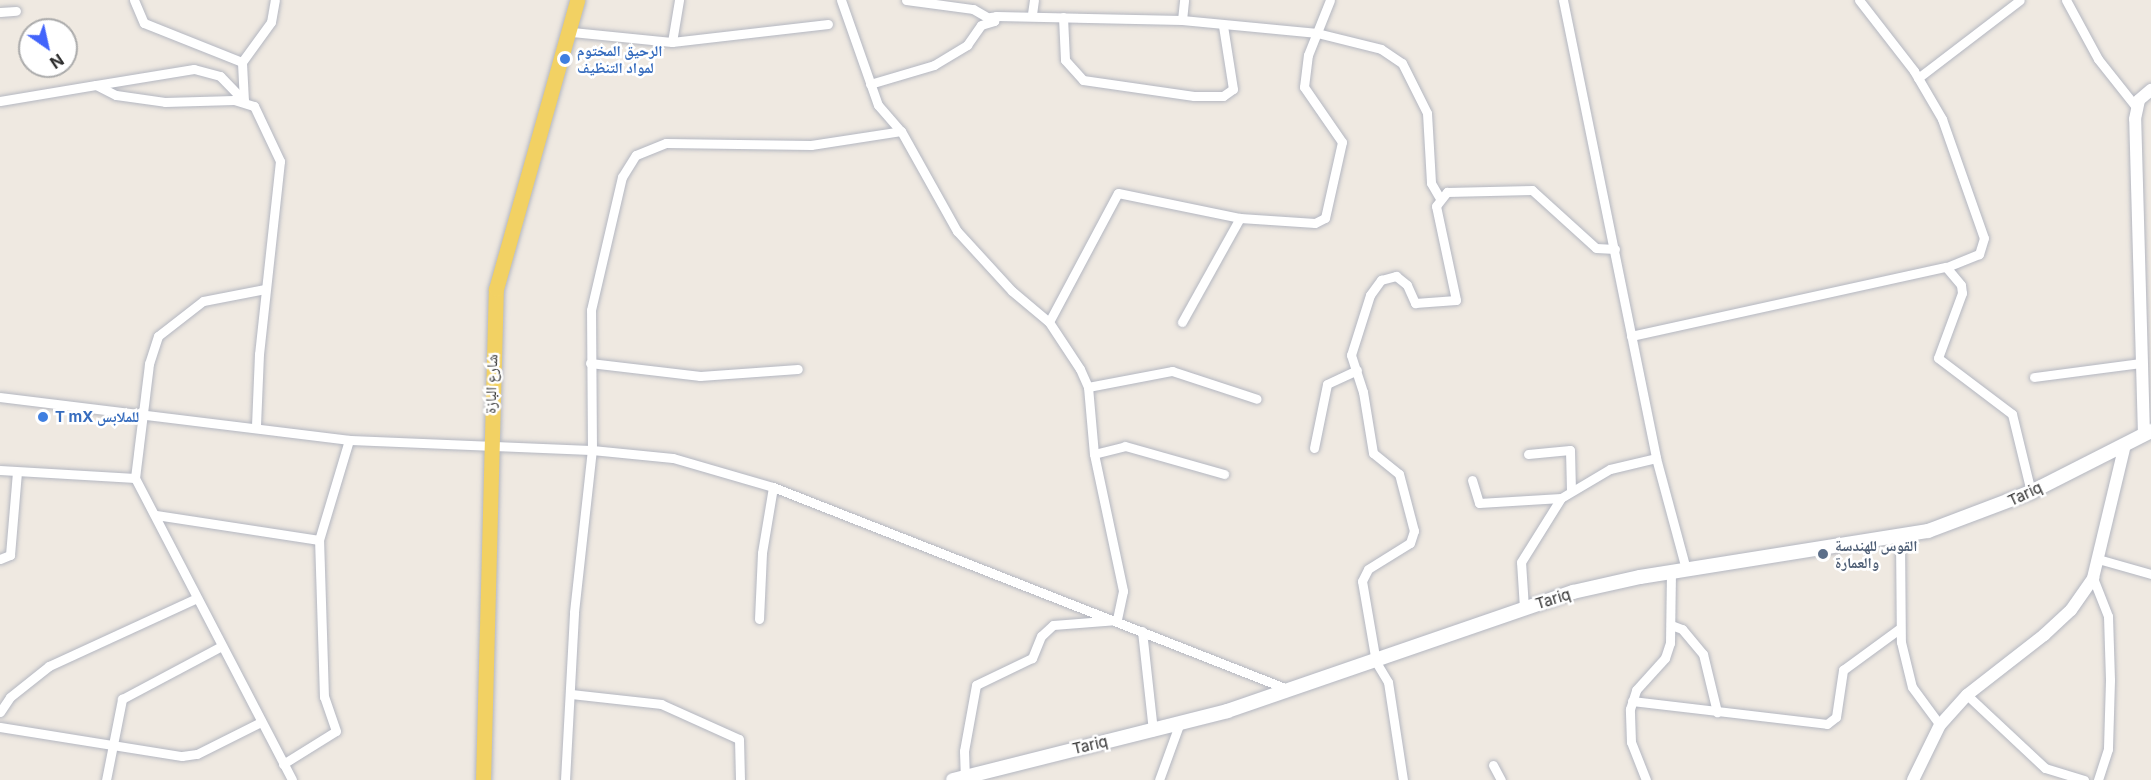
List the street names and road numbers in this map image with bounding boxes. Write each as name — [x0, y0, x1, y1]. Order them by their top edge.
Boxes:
street label: شارع البازة — [481, 354, 501, 414]
street label: Tariq — [2005, 478, 2045, 510]
street label: Tariq — [1533, 585, 1573, 613]
street label: Tariq — [1071, 732, 1109, 758]

